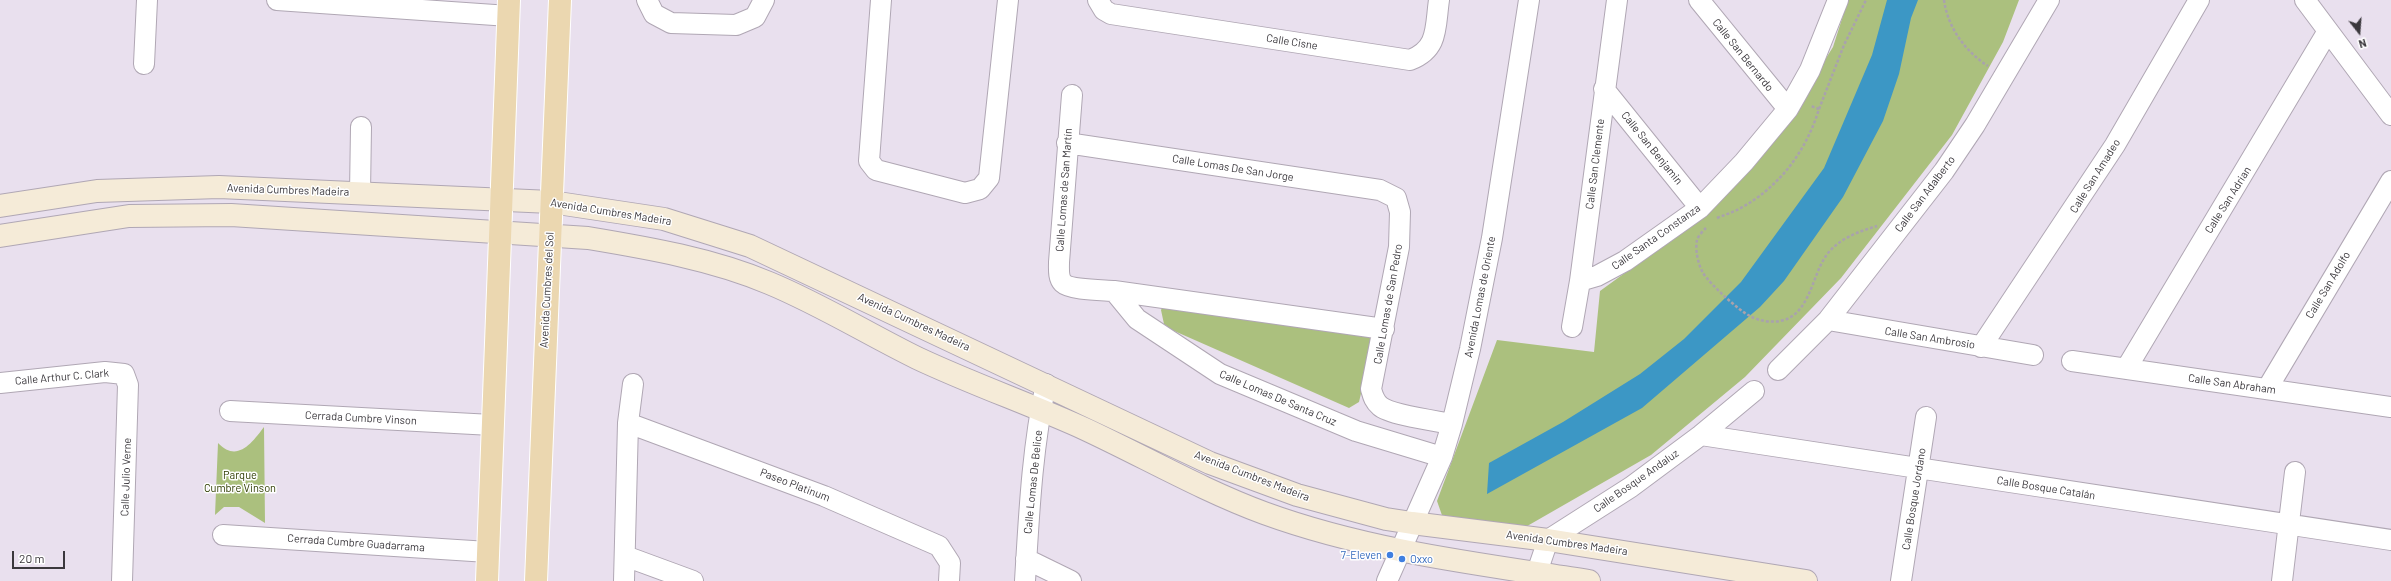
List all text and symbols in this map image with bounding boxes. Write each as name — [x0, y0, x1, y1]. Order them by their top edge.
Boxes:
north arrow — [2339, 12, 2379, 52]
street label: Calle San Bernardo — [1710, 16, 1776, 94]
street label: Calle Cisne — [1265, 31, 1319, 53]
text: N — [2357, 37, 2368, 51]
street label: Calle San Benjamin — [1618, 109, 1686, 187]
street label: Calle San Clemente — [1583, 118, 1607, 210]
street label: Calle Lomas de San Martín — [1053, 128, 1075, 252]
street label: Calle San Amadeo — [2067, 137, 2123, 215]
street label: Calle Lomas De San Jorge — [1171, 152, 1295, 184]
street label: Calle San Adalberto — [1892, 153, 1958, 235]
street label: Calle San Adrian — [2202, 164, 2254, 236]
street label: Avenida Cumbres Madeira — [227, 181, 349, 199]
street label: Avenida Cumbres Madeira — [549, 196, 673, 228]
street label: Calle Santa Constanza — [1609, 201, 1703, 273]
street label: Avenida Cumbres del Sol — [537, 232, 557, 348]
street label: Avenida Lomas de Oriente — [1462, 235, 1498, 359]
street label: Calle Lomas de San Pedro — [1371, 243, 1405, 365]
street label: Calle San Adolfo — [2303, 249, 2353, 321]
street label: Avenida Cumbres Madeira — [856, 290, 972, 354]
street label: Calle San Ambrosio — [1884, 324, 1976, 352]
street label: Calle Arthur C. Clark — [14, 366, 110, 388]
street label: Calle Lomas De Santa Cruz — [1217, 367, 1339, 429]
street label: Calle San Abraham — [2187, 371, 2277, 397]
street label: Cerrada Cumbre Vinson — [305, 408, 417, 428]
street label: Calle Lomas De Belice — [1021, 429, 1045, 535]
street label: Calle Julio Verne — [118, 437, 134, 517]
street label: Calle Bosque Andaluz — [1591, 447, 1681, 515]
street label: Calle Bosque Jordano — [1899, 447, 1929, 551]
street label: Avenida Cumbres Madeira — [1192, 448, 1312, 504]
street label: Paseo Platinum — [758, 466, 832, 504]
park label: Parque Cumbre Vinson — [204, 468, 276, 494]
street label: Calle Bosque Catalán — [1996, 474, 2096, 502]
street label: Avenida Cumbres Madeira — [1505, 528, 1629, 558]
street label: Cerrada Cumbre Guadarrama — [287, 532, 425, 554]
scale bar — [14, 543, 67, 569]
place label: 7-Eleven — [1341, 548, 1382, 562]
marker: 7-Eleven — [1385, 550, 1395, 560]
text: 20 m — [19, 551, 45, 565]
place label: Oxxo — [1410, 552, 1433, 566]
marker: Oxxo — [1397, 554, 1407, 564]

